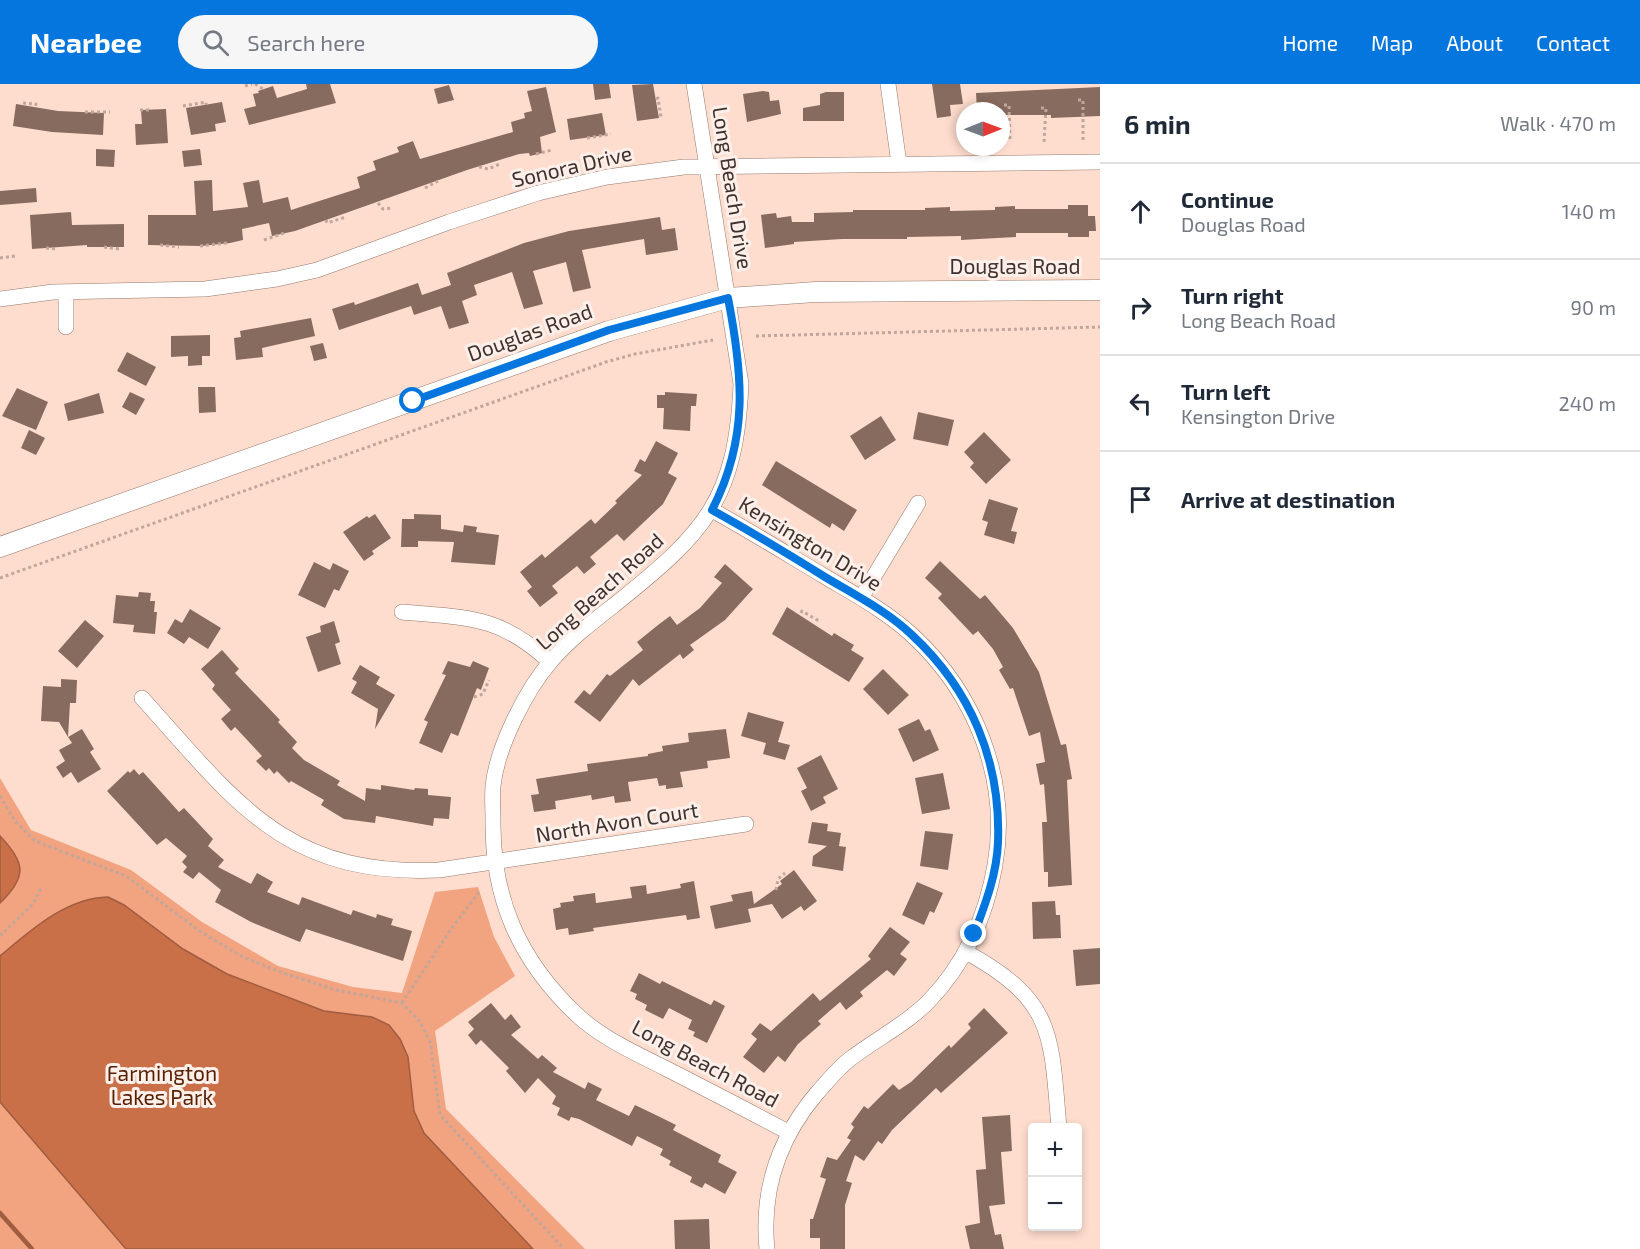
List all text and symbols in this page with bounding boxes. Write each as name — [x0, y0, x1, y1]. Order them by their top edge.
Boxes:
search box — [178, 15, 598, 69]
text: Nearbee — [30, 25, 142, 59]
icon: search — [199, 26, 232, 59]
text: Search here — [247, 29, 365, 55]
text: Home — [1282, 30, 1338, 55]
text: Map — [1371, 30, 1413, 55]
text: About — [1446, 30, 1503, 55]
text: Contact — [1536, 30, 1610, 55]
north arrow — [956, 102, 1010, 156]
street label: Long Beach Drive — [708, 105, 759, 271]
text: 6 min — [1124, 108, 1191, 139]
text: Walk · 470 m — [1500, 111, 1616, 135]
street label: Sonora Drive — [509, 140, 634, 191]
text: Continue — [1181, 186, 1274, 212]
icon: ahead — [1124, 195, 1157, 228]
text: 140 m — [1562, 199, 1616, 223]
text: Douglas Road — [1181, 212, 1306, 236]
street label: Douglas Road — [949, 253, 1081, 278]
text: Turn right — [1181, 282, 1283, 308]
icon: right — [1124, 291, 1157, 324]
text: 90 m — [1571, 295, 1616, 319]
street label: Douglas Road — [464, 297, 595, 366]
text: Long Beach Road — [1181, 308, 1336, 332]
text: Turn left — [1181, 378, 1270, 404]
route start — [399, 387, 425, 413]
icon: left — [1124, 387, 1157, 420]
text: 240 m — [1558, 391, 1616, 415]
text: Kensington Drive — [1181, 404, 1335, 428]
icon: arrive — [1124, 483, 1157, 516]
text: Arrive at destination — [1181, 486, 1395, 512]
street label: Kensington Drive — [735, 490, 887, 595]
street label: Long Beach Road — [530, 527, 668, 655]
street label: North Avon Court — [534, 796, 700, 847]
route end — [960, 920, 986, 946]
street label: Long Beach Road — [628, 1013, 783, 1112]
park label: Farmington Lakes Park — [107, 1060, 217, 1109]
map controls — [1028, 1123, 1082, 1231]
button: + — [1028, 1123, 1082, 1177]
button: − — [1028, 1177, 1082, 1231]

